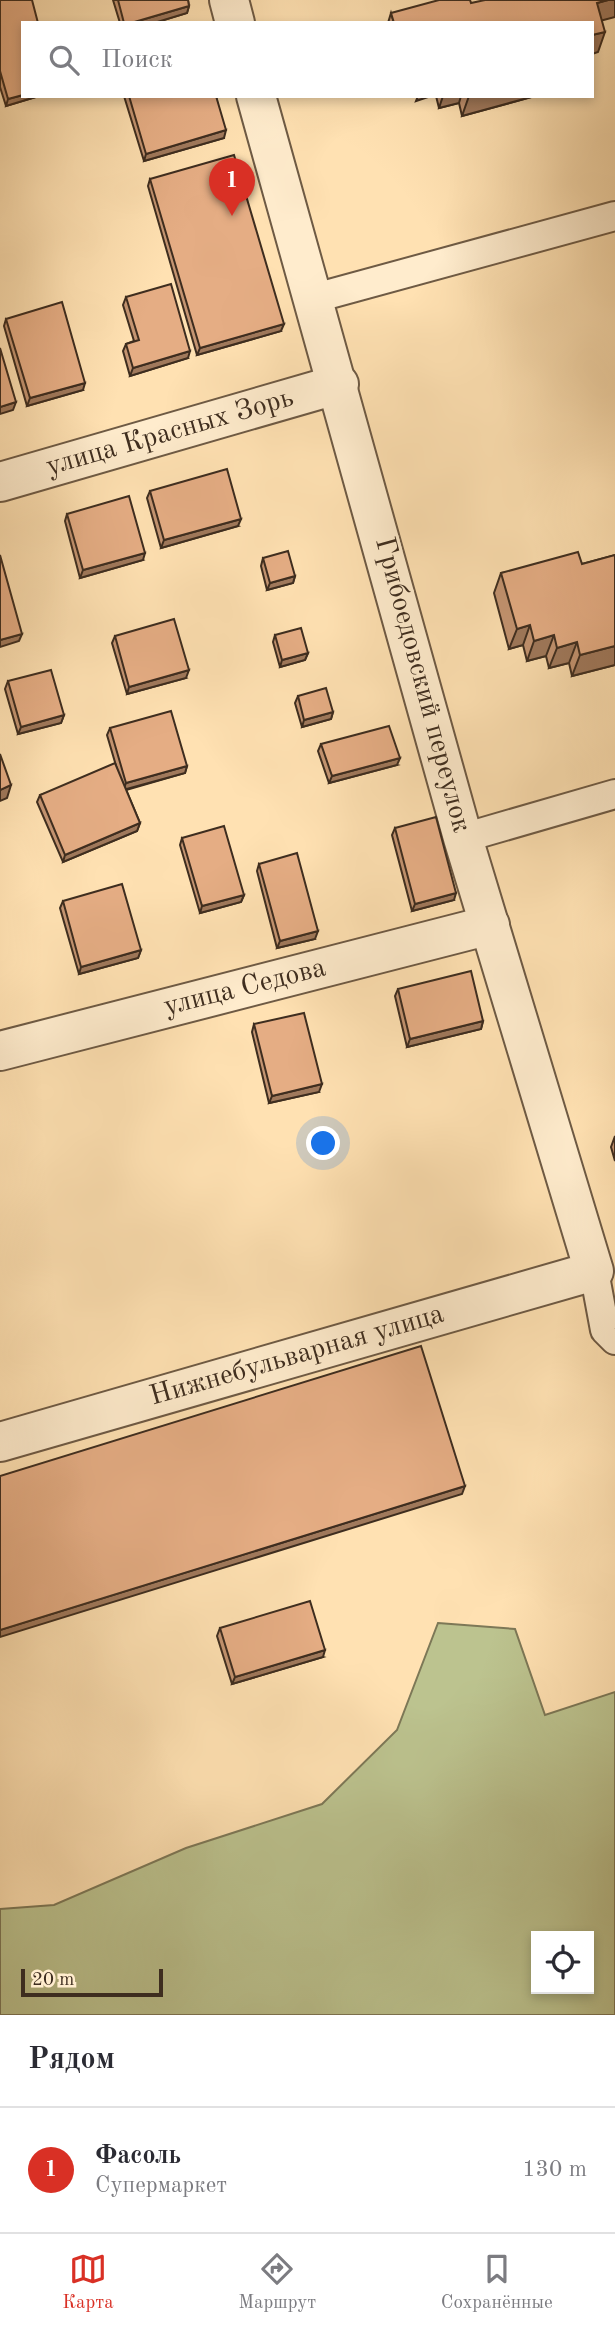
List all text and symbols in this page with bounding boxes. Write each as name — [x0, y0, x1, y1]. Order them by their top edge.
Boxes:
search box — [21, 21, 594, 98]
icon: search — [45, 41, 83, 79]
text: Поиск — [101, 47, 173, 73]
pin: 1 — [209, 158, 255, 216]
street label: улица Красных Зорь — [43, 384, 297, 482]
street label: Грибоедовский переулок — [369, 534, 475, 836]
street label: улица Седова — [161, 954, 329, 1022]
your location — [306, 1126, 340, 1160]
street label: Нижнебульварная улица — [147, 1300, 447, 1411]
map controls — [531, 1931, 594, 1994]
button: locate — [531, 1931, 594, 1994]
scale bar — [21, 1966, 163, 1998]
text: 20 m — [32, 1971, 74, 1990]
text: Рядом — [28, 2045, 115, 2075]
text: Фасоль — [95, 2143, 181, 2169]
text: 1 — [44, 2158, 58, 2181]
text: 130 m — [522, 2158, 587, 2181]
text: Супермаркет — [95, 2174, 227, 2197]
tab: Карта — [62, 2250, 114, 2315]
tab: Маршрут — [238, 2250, 316, 2315]
tab: Сохранённые — [441, 2250, 553, 2315]

